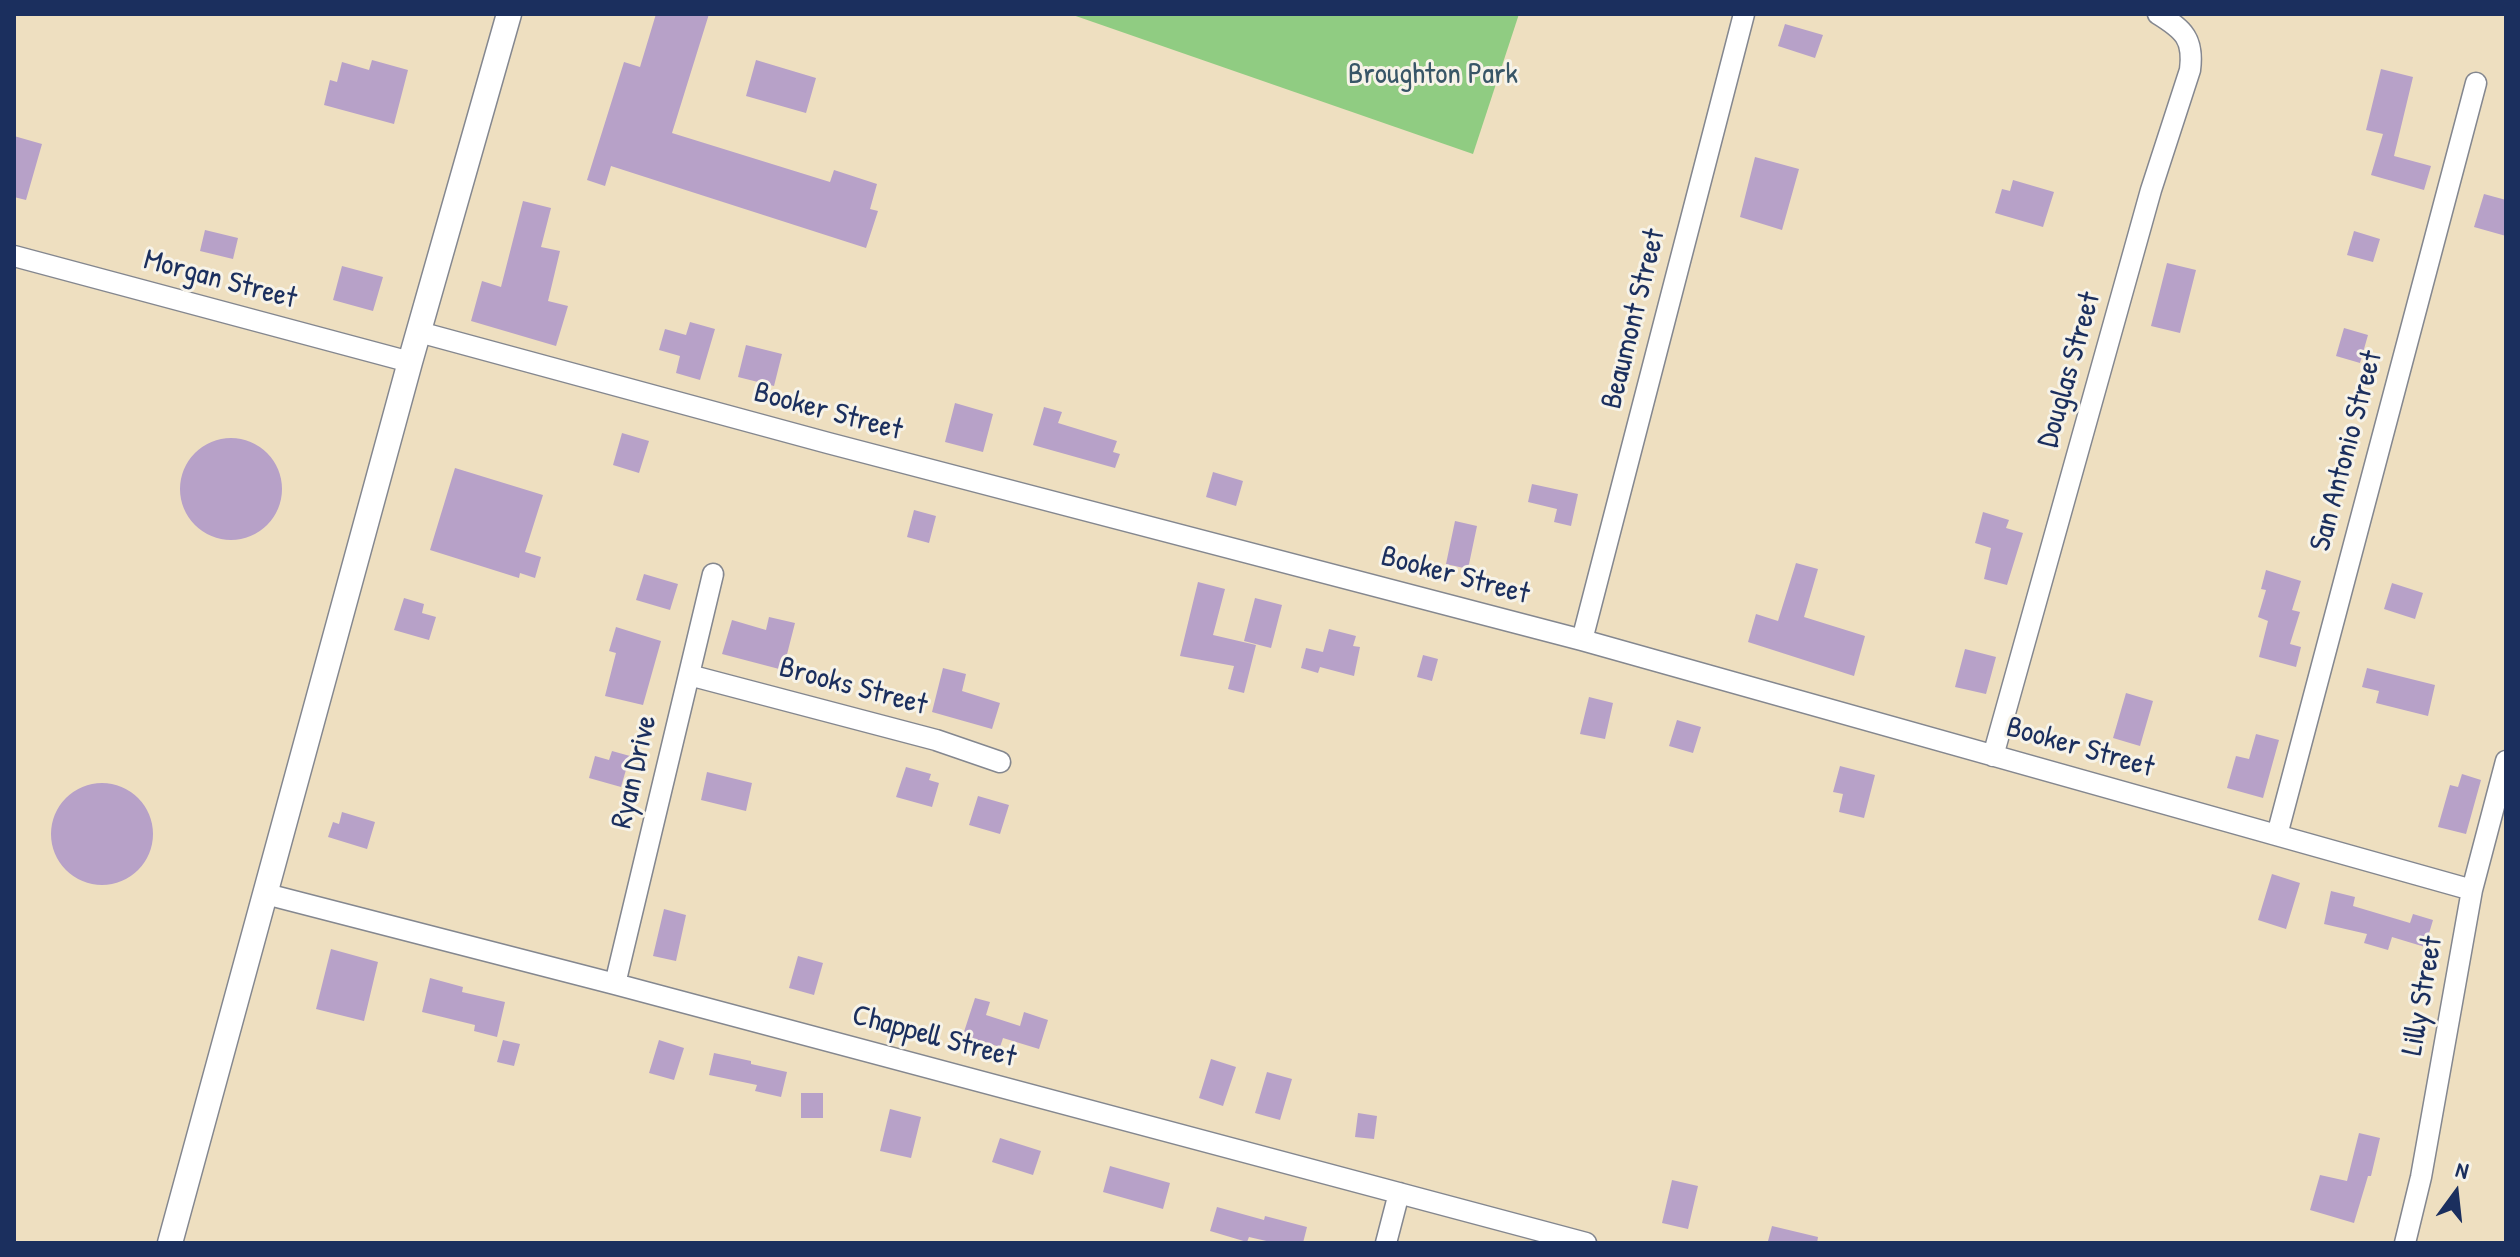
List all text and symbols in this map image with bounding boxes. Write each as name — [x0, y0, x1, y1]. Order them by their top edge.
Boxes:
park label: Broughton Park — [1348, 57, 1518, 93]
street label: Beaumont Street — [1594, 225, 1674, 413]
street label: Morgan Street — [140, 242, 300, 318]
street label: Douglas Street — [2031, 288, 2109, 452]
street label: San Antonio Street — [2303, 347, 2391, 555]
street label: Booker Street — [750, 375, 906, 449]
street label: Booker Street — [1377, 539, 1533, 613]
street label: Brooks Street — [775, 650, 931, 724]
street label: Booker Street — [2002, 710, 2158, 786]
street label: Ryan Drive — [605, 712, 665, 832]
street label: Lilly Street — [2395, 934, 2451, 1058]
street label: Chappell Street — [848, 998, 1020, 1076]
north arrow — [2416, 1153, 2496, 1233]
text: N — [2453, 1154, 2472, 1186]

